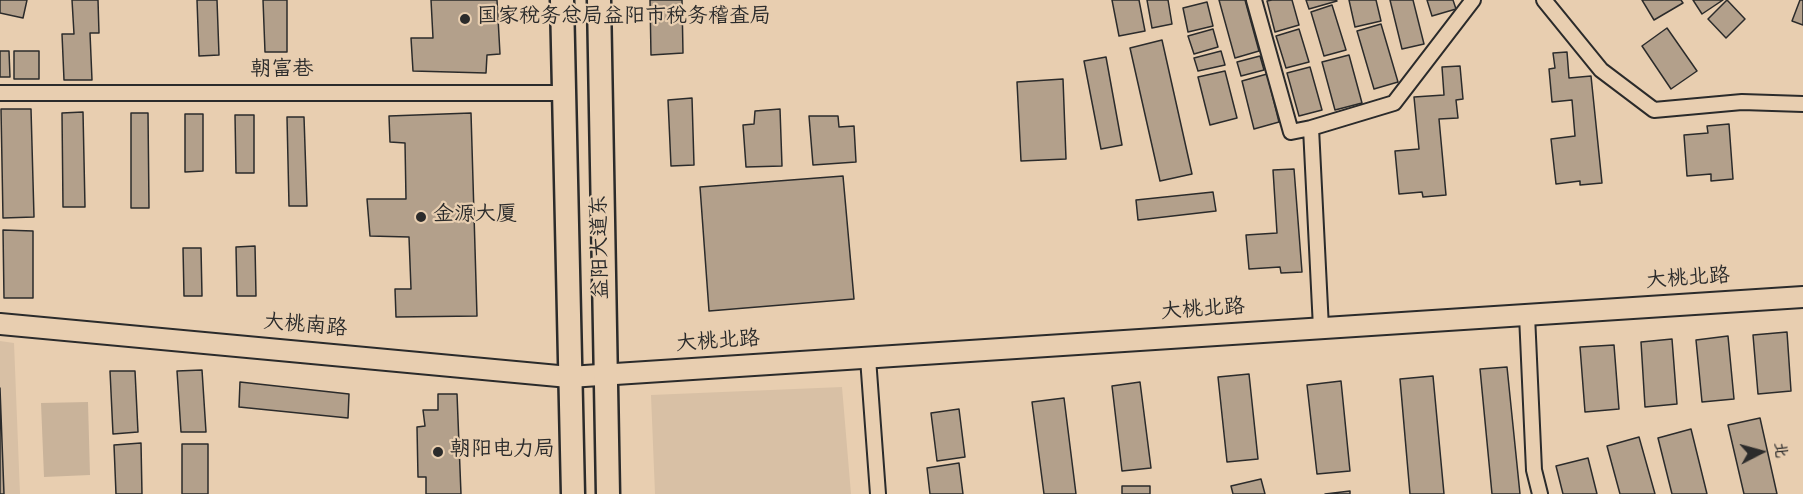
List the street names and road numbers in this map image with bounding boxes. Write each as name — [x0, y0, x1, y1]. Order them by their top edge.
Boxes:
street label: 朝富巷 — [251, 59, 313, 85]
street label: 益阳大道东 — [589, 194, 617, 300]
street label: 大桃北路 — [1645, 266, 1731, 296]
street label: 大桃北路 — [1160, 297, 1246, 327]
street label: 大桃南路 — [262, 312, 348, 344]
street label: 大桃北路 — [675, 329, 761, 359]

